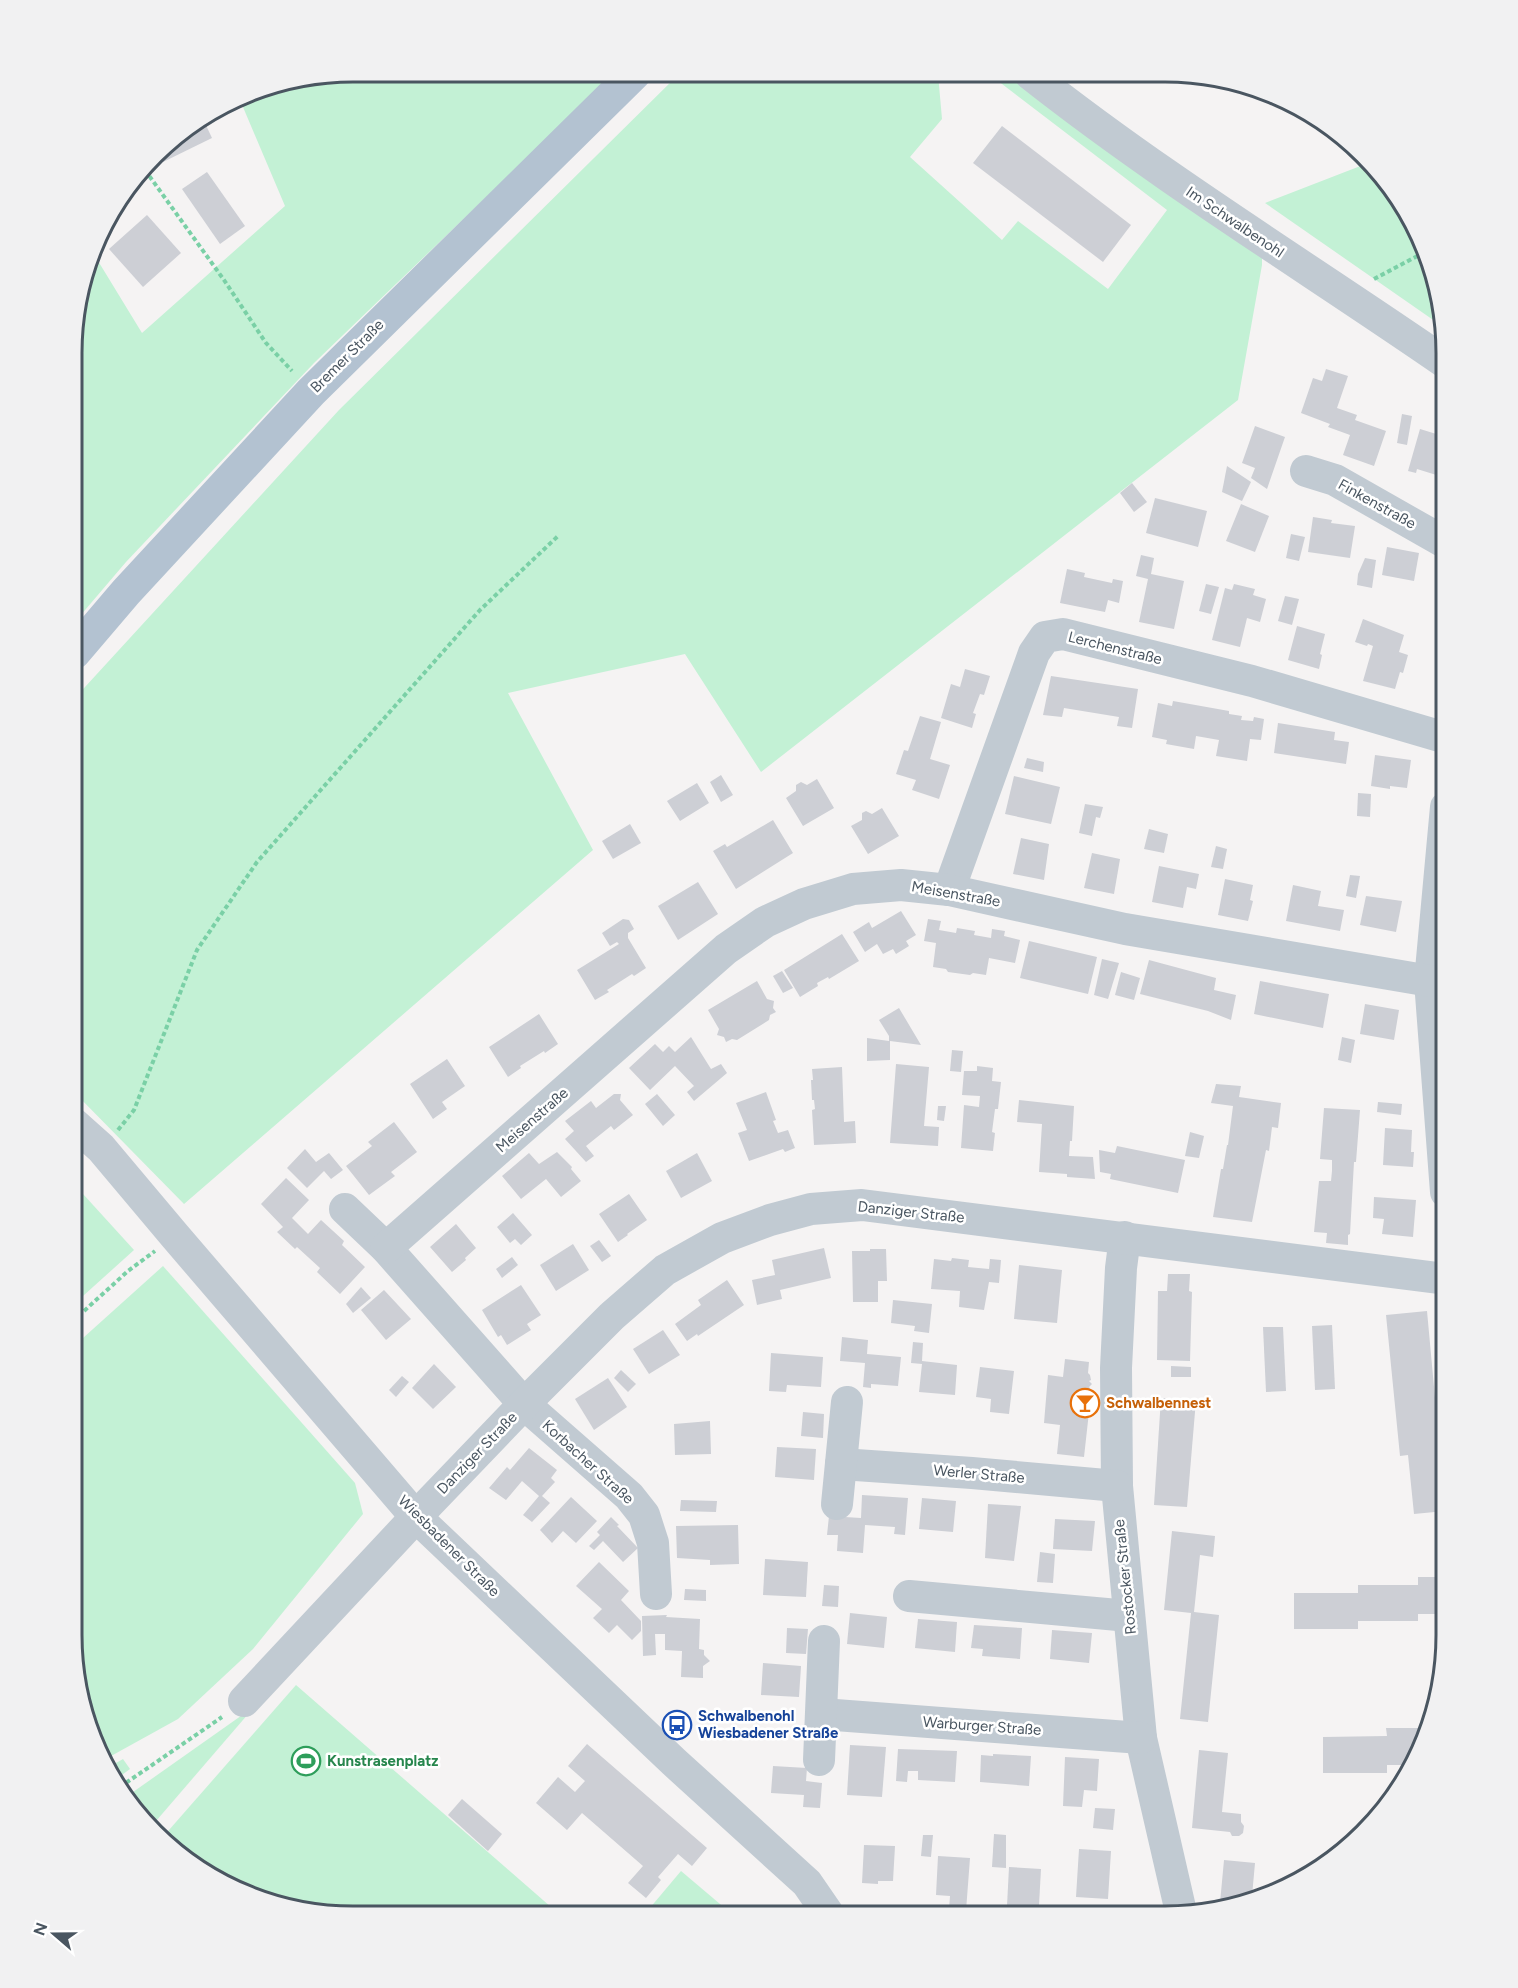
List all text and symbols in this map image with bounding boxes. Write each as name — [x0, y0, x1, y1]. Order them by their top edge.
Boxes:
street label: Im Schwalbenohl — [1183, 183, 1287, 261]
street label: Bremer Straße — [307, 316, 387, 396]
street label: Finkenstraße — [1335, 475, 1419, 533]
street label: Lerchenstraße — [1066, 628, 1164, 668]
street label: Meisenstraße — [910, 877, 1002, 911]
street label: Meisenstraße — [492, 1084, 572, 1156]
street label: Danziger Straße — [857, 1197, 965, 1227]
bar icon: Schwalbennest — [1069, 1387, 1101, 1419]
place label: Schwalbennest — [1106, 1394, 1211, 1412]
street label: Danziger Straße — [433, 1408, 521, 1498]
street label: Korbacher Straße — [539, 1416, 637, 1508]
street label: Werler Straße — [933, 1461, 1025, 1487]
street label: Wiesbadener Straße — [395, 1492, 503, 1600]
street label: Rostocker Straße — [1110, 1518, 1140, 1636]
place label: Schwalbenohl Wiesbadener Straße — [698, 1707, 839, 1742]
bus stop icon: Schwalbenohl Wiesbadener Straße — [661, 1709, 693, 1741]
street label: Warburger Straße — [922, 1713, 1042, 1739]
sports icon: Kunstrasenplatz — [290, 1745, 322, 1777]
place label: Kunstrasenplatz — [327, 1752, 438, 1770]
north arrow — [24, 1904, 84, 1964]
text: N — [29, 1920, 51, 1938]

